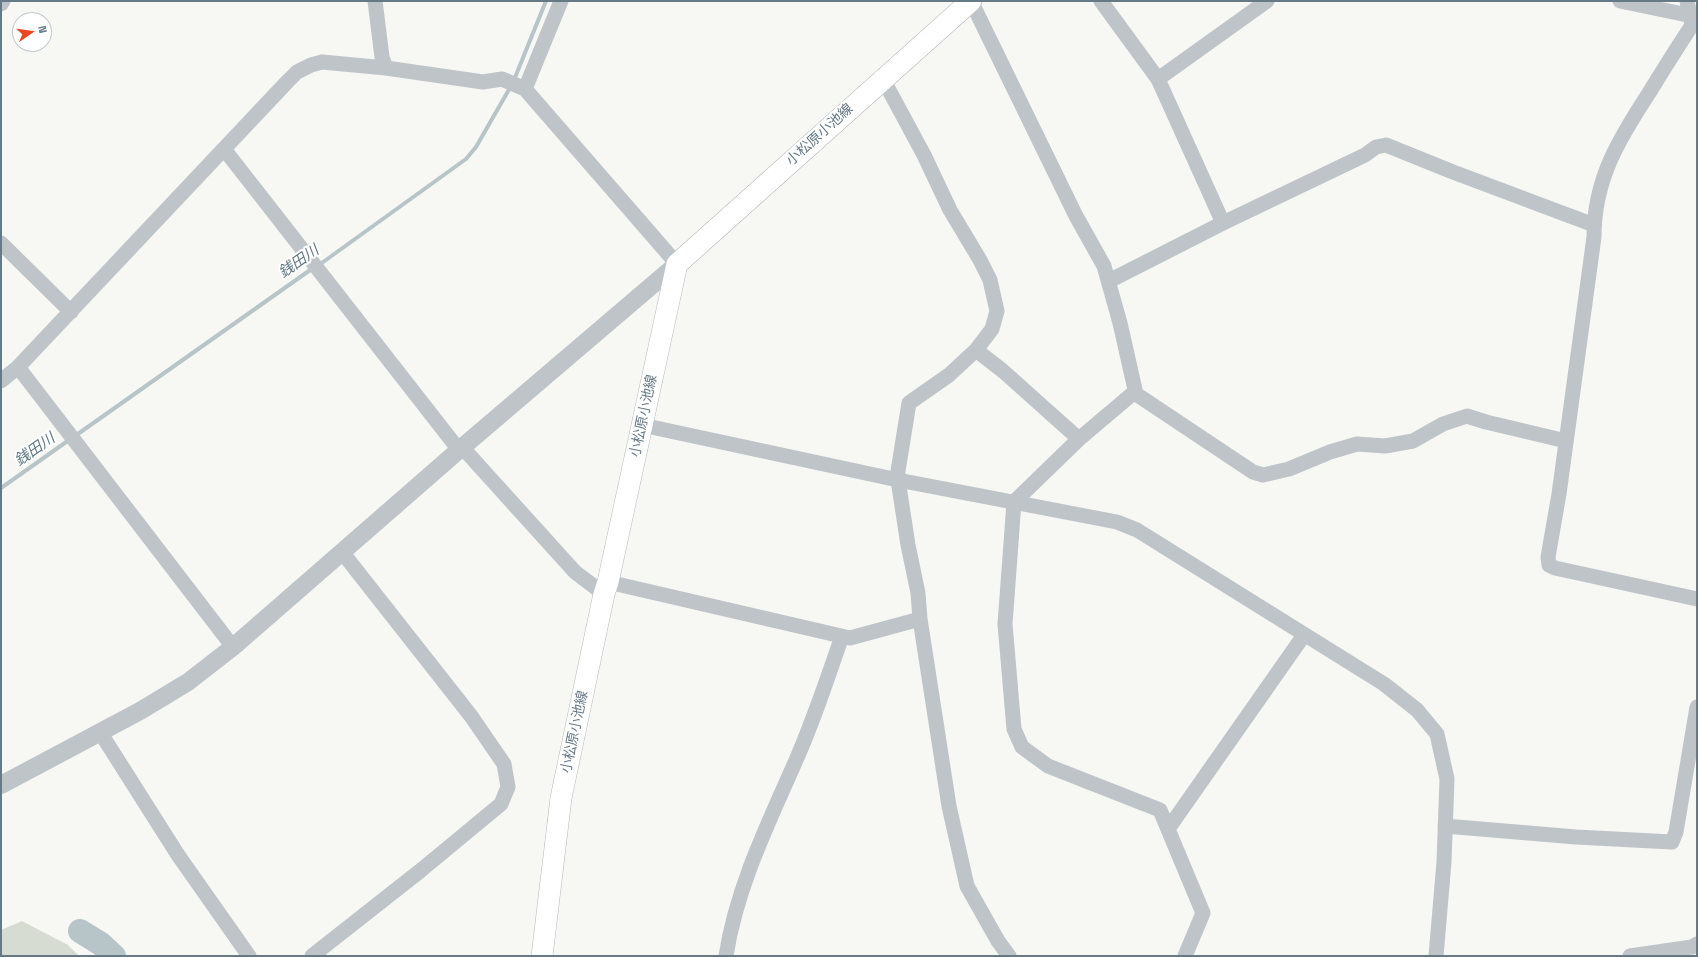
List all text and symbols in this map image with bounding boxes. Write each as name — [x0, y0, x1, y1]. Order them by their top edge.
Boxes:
north arrow — [12, 12, 52, 52]
text: N — [35, 24, 50, 35]
street label: 小松原小池線 — [783, 101, 857, 169]
water label: 銭田川 — [275, 242, 323, 282]
street label: 小松原小池線 — [627, 373, 661, 459]
water label: 銭田川 — [11, 430, 59, 470]
street label: 小松原小池線 — [558, 689, 592, 775]

